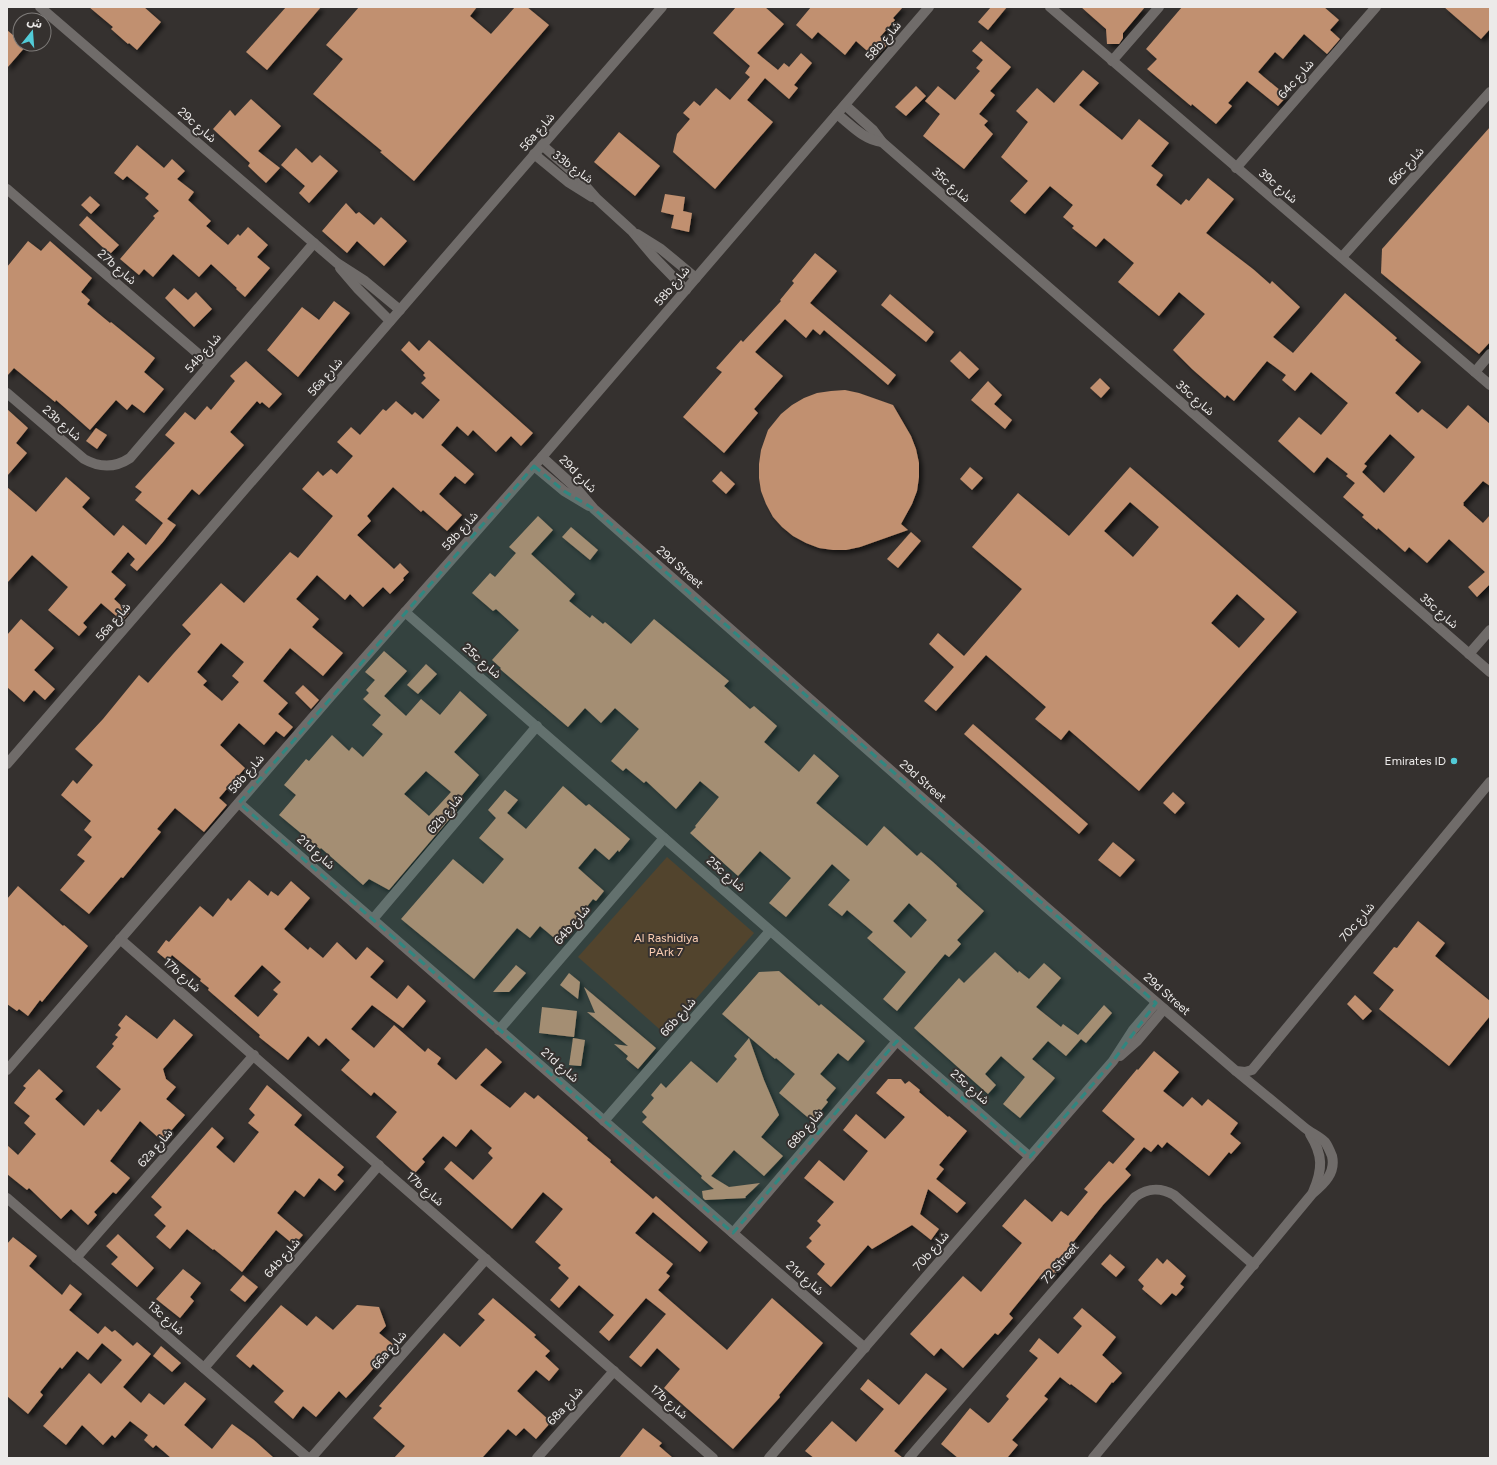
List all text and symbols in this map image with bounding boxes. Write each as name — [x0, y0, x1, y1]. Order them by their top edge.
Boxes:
north arrow — [12, 12, 52, 52]
text: ش — [26, 14, 44, 31]
street label: 58b شارع — [862, 18, 905, 65]
street label: 64c شارع — [1275, 57, 1318, 103]
street label: 29c شارع — [174, 105, 219, 147]
street label: 56a شارع — [517, 110, 559, 155]
street label: 66c شارع — [1385, 144, 1428, 189]
street label: 33b شارع — [549, 148, 596, 188]
street label: 35c شارع — [928, 165, 973, 207]
street label: 39c شارع — [1255, 166, 1300, 208]
street label: 27b شارع — [94, 246, 139, 289]
street label: 58b شارع — [651, 263, 694, 310]
street label: 54b شارع — [182, 330, 225, 377]
street label: 56a شارع — [305, 355, 347, 400]
street label: 35c شارع — [1172, 378, 1217, 420]
street label: 23b شارع — [39, 402, 84, 445]
street label: 29d شارع — [555, 452, 600, 497]
street label: 58b شارع — [439, 509, 483, 555]
street label: 29d Street — [654, 543, 706, 591]
street label: 35c شارع — [1416, 591, 1461, 633]
street label: 56a شارع — [93, 600, 135, 645]
street label: 25c شارع — [459, 640, 504, 683]
street label: 58b شارع — [225, 751, 268, 798]
place label: Emirates ID — [1385, 754, 1446, 768]
marker: Emirates ID — [1449, 756, 1459, 766]
street label: 29d Street — [897, 757, 949, 805]
street label: 62b شارع — [425, 792, 467, 838]
street label: 21d شارع — [293, 832, 338, 874]
street label: 25c شارع — [703, 853, 748, 896]
street label: 70c شارع — [1337, 900, 1379, 946]
street label: 64b شارع — [551, 902, 594, 949]
park label: Al Rashidiya PArk 7 — [634, 931, 698, 959]
street label: 17b شارع — [159, 955, 203, 996]
street label: 29d Street — [1141, 970, 1193, 1018]
street label: 66b شارع — [657, 995, 700, 1041]
street label: 21d شارع — [537, 1045, 582, 1087]
street label: 25c شارع — [947, 1066, 992, 1109]
street label: 68b شارع — [784, 1106, 827, 1153]
street label: 62a شارع — [135, 1126, 177, 1171]
street label: 17b شارع — [402, 1169, 446, 1210]
street label: 70b شارع — [910, 1228, 953, 1275]
street label: 64b شارع — [261, 1235, 304, 1282]
street label: 72 Street — [1038, 1239, 1082, 1286]
street label: 21d شارع — [782, 1258, 827, 1300]
street label: 13c شارع — [143, 1298, 187, 1339]
street label: 66a شارع — [369, 1328, 411, 1373]
street label: 17b شارع — [646, 1382, 690, 1423]
street label: 68a شارع — [544, 1384, 587, 1429]

